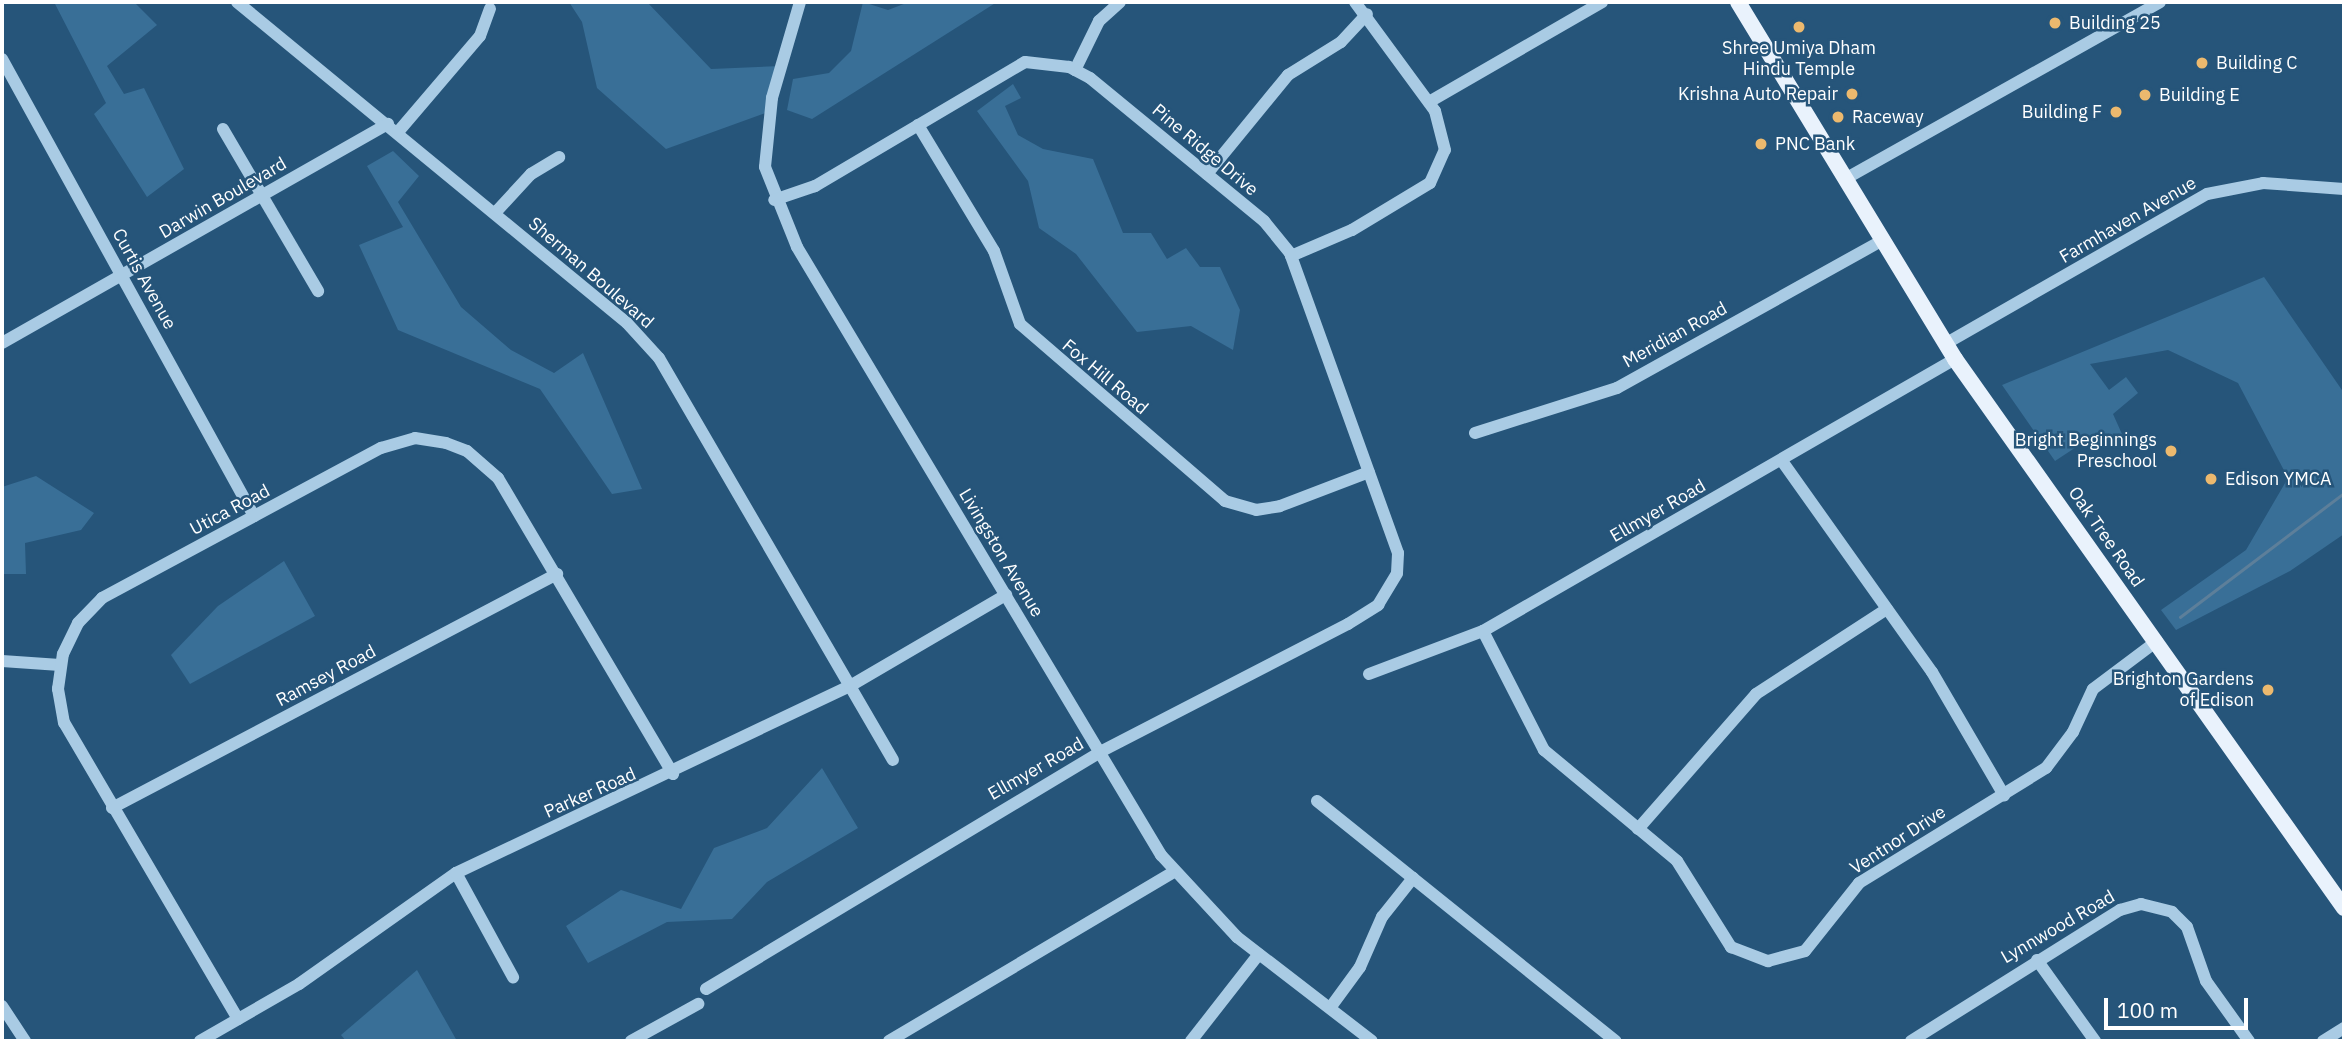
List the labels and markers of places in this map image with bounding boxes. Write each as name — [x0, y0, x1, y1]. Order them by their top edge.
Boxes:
place label: Building 25 — [2069, 12, 2161, 34]
marker: Building 25 — [2047, 15, 2063, 31]
marker: Shree Umiya Dham Hindu Temple — [1791, 19, 1807, 35]
place label: Shree Umiya Dham Hindu Temple — [1722, 38, 1876, 80]
place label: Building C — [2216, 52, 2297, 74]
marker: Building C — [2194, 55, 2210, 71]
place label: Krishna Auto Repair — [1678, 83, 1838, 105]
place label: Building E — [2159, 84, 2240, 106]
marker: Krishna Auto Repair — [1844, 86, 1860, 102]
marker: Building E — [2137, 87, 2153, 103]
place label: Building F — [2022, 101, 2102, 123]
marker: Building F — [2108, 104, 2124, 120]
place label: Raceway — [1852, 106, 1924, 128]
marker: Raceway — [1830, 109, 1846, 125]
place label: PNC Bank — [1775, 133, 1855, 155]
marker: PNC Bank — [1753, 136, 1769, 152]
place label: Bright Beginnings Preschool — [2015, 430, 2157, 472]
marker: Bright Beginnings Preschool — [2163, 443, 2179, 459]
place label: Edison YMCA — [2225, 468, 2332, 490]
marker: Edison YMCA — [2203, 471, 2219, 487]
place label: Brighton Gardens of Edison — [2113, 669, 2254, 712]
marker: Brighton Gardens of Edison — [2260, 682, 2276, 698]

